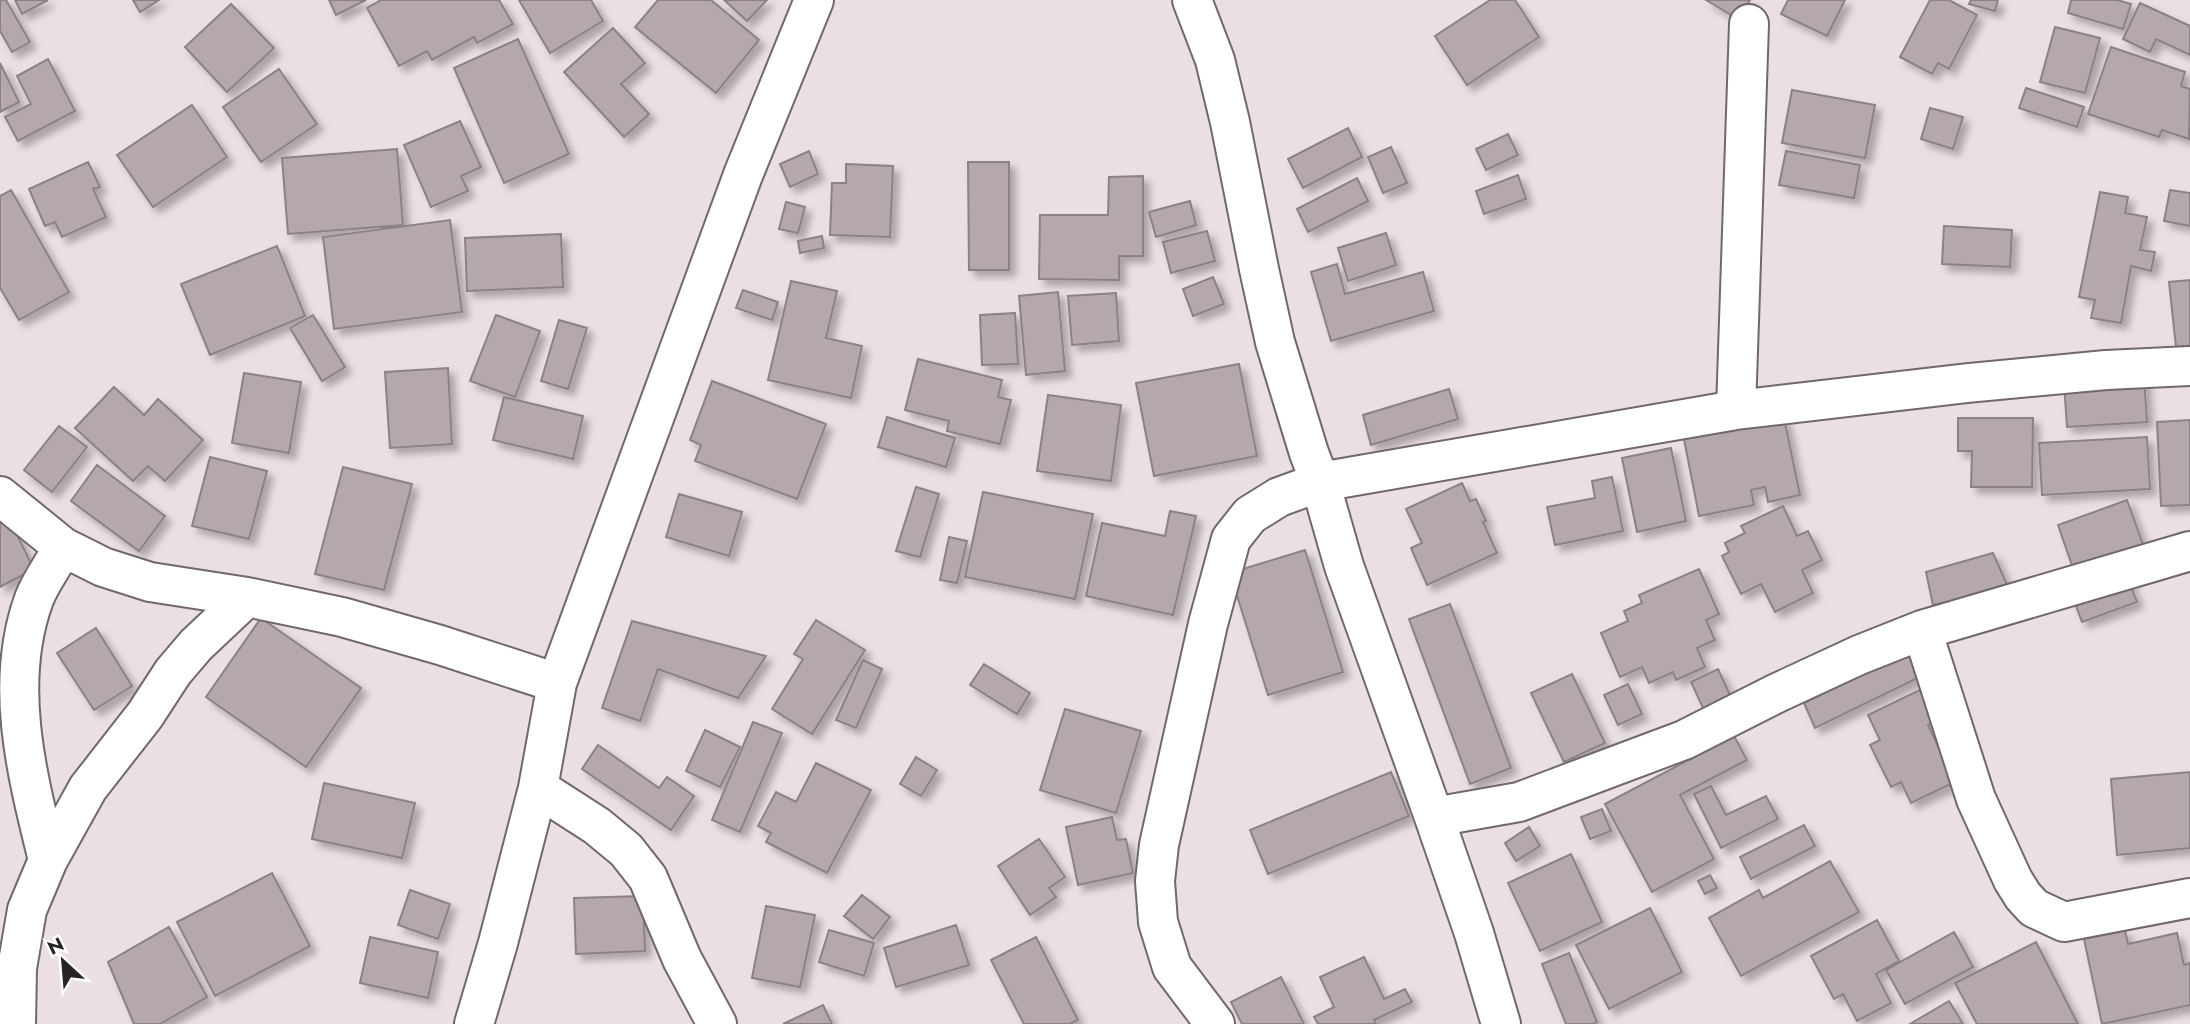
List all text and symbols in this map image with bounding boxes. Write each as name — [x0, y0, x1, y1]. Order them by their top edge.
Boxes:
north arrow — [28, 926, 98, 996]
text: N — [43, 931, 68, 962]

